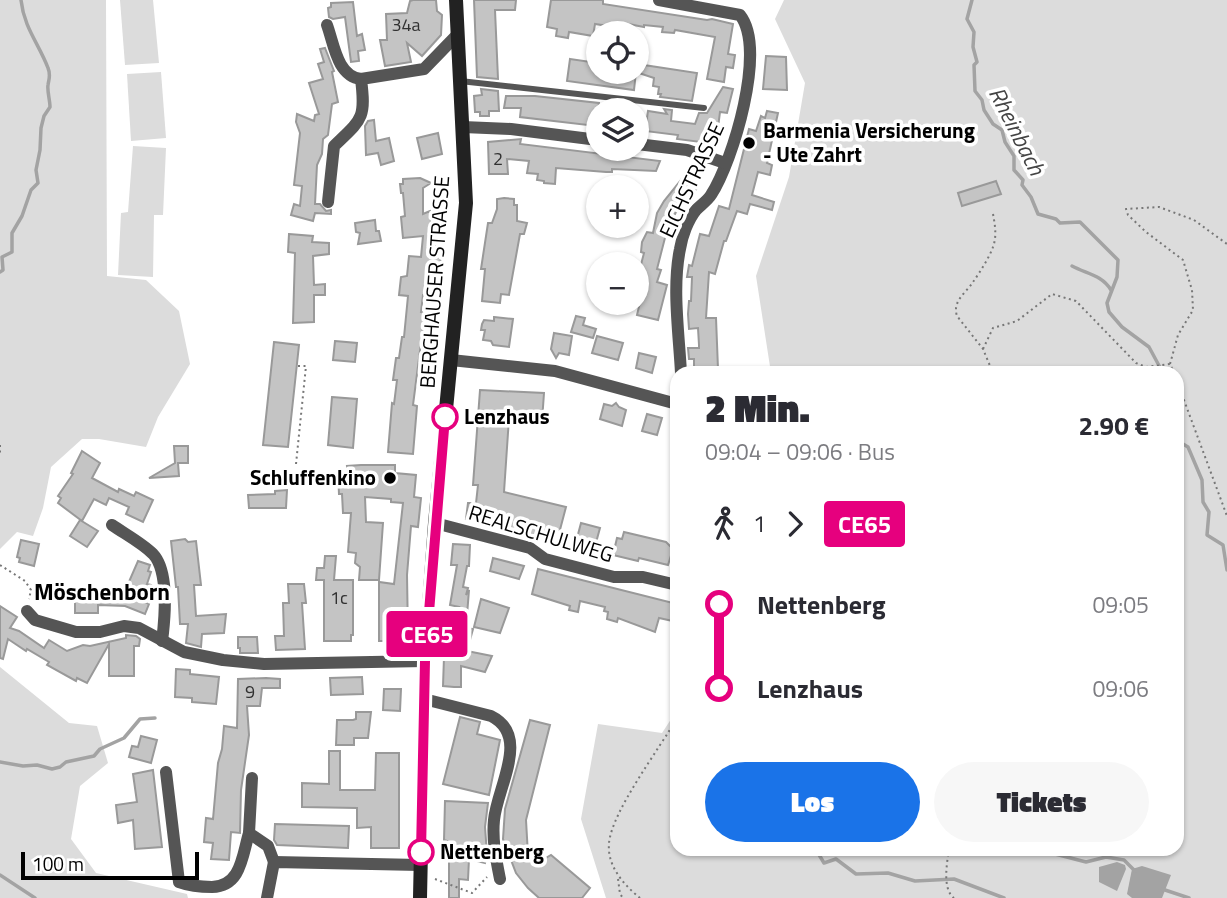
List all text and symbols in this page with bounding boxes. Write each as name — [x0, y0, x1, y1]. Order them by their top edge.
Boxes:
house number: 34a — [391, 11, 421, 38]
map controls — [586, 21, 649, 315]
button: locate — [586, 21, 649, 84]
water label: Rheinbach — [980, 80, 1055, 182]
button: layers — [586, 98, 649, 161]
place label: Barmenia Versicherung - Ute Zahrt — [763, 114, 975, 170]
street label: EICHSTRASSE — [650, 116, 732, 243]
marker: Barmenia Versicherung - Ute Zahrt — [741, 135, 757, 151]
house number: 2 — [493, 145, 503, 172]
street label: BERGHAUSER STRASSE — [411, 175, 457, 389]
button: + — [586, 175, 649, 238]
button: − — [586, 252, 649, 315]
text: 2 Min. — [705, 379, 810, 437]
place label: Lenzhaus — [464, 400, 550, 432]
marker: Lenzhaus — [432, 404, 458, 430]
text: 2.90 € — [1078, 406, 1149, 445]
text: 09:04 – 09:06 · Bus — [705, 434, 895, 469]
place label: Schluffenkino — [250, 461, 376, 493]
marker: Schluffenkino — [382, 470, 398, 486]
street label: REALSCHULWEG — [465, 496, 618, 570]
icon: walk — [705, 505, 743, 543]
icon: forward — [776, 505, 814, 543]
text: 1 — [753, 506, 766, 541]
text: CE65 — [838, 506, 891, 542]
district label: Möschenborn — [34, 574, 170, 609]
house number: 1c — [330, 584, 348, 611]
text: Nettenberg — [757, 585, 886, 624]
text: 09:05 — [1092, 587, 1149, 622]
line badge: CE65 — [378, 611, 476, 657]
text: CE65 — [400, 616, 454, 652]
text: Lenzhaus — [757, 669, 863, 708]
text: 09:06 — [1092, 671, 1149, 706]
house number: 9 — [245, 678, 255, 705]
button: Los — [705, 762, 920, 842]
button: Tickets — [934, 762, 1149, 842]
place label: Nettenberg — [440, 835, 544, 867]
marker: Nettenberg — [408, 839, 434, 865]
scale bar — [21, 849, 200, 881]
text: 100 m — [32, 849, 84, 878]

